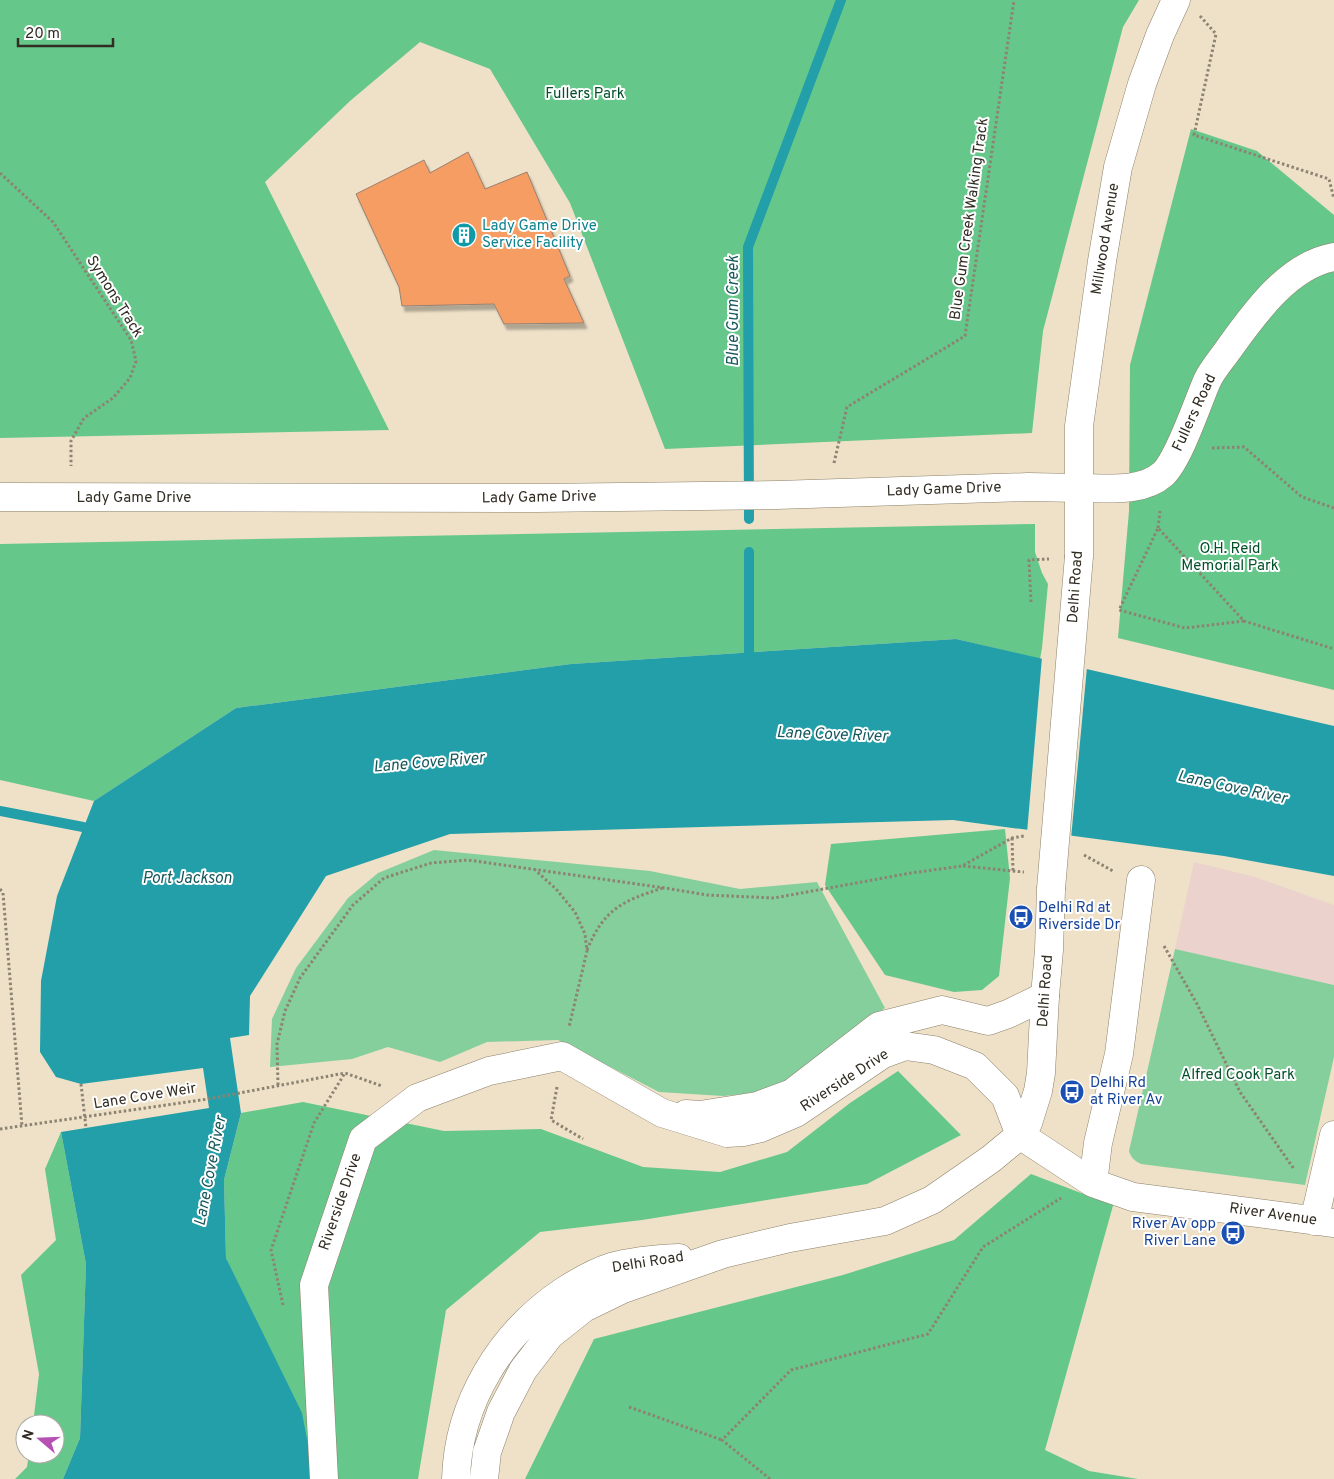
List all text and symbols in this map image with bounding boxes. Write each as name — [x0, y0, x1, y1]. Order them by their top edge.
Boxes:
scale bar — [18, 15, 112, 47]
text: 20 m — [25, 25, 60, 44]
park label: Fullers Park — [545, 85, 625, 104]
street label: Blue Gum Creek Walking Track — [946, 117, 994, 321]
street label: Millwood Avenue — [1088, 182, 1124, 296]
place label: Lady Game Drive Service Facility — [482, 217, 597, 253]
building icon: Lady Game Drive Service Facility — [451, 222, 477, 248]
street label: Symons Track — [81, 253, 147, 341]
water label: Blue Gum Creek — [724, 255, 744, 367]
street label: Fullers Road — [1169, 371, 1221, 455]
street label: Lady Game Drive — [886, 479, 1002, 501]
street label: Lady Game Drive — [481, 487, 597, 509]
street label: Lady Game Drive — [77, 489, 191, 508]
park label: O.H. Reid Memorial Park — [1181, 540, 1279, 576]
street label: Delhi Road — [1064, 550, 1088, 624]
water label: Lane Cove River — [776, 723, 890, 747]
water label: Lane Cove River — [373, 748, 487, 778]
water label: Lane Cove River — [1175, 767, 1290, 810]
water label: Port Jackson — [142, 869, 232, 889]
place label: Delhi Rd at Riverside Dr — [1038, 899, 1120, 935]
bus stop icon: Delhi Rd at Riverside Dr — [1008, 904, 1034, 930]
street label: Delhi Road — [1034, 954, 1058, 1028]
street label: Riverside Drive — [797, 1045, 893, 1117]
park label: Alfred Cook Park — [1181, 1066, 1295, 1085]
place label: Delhi Rd at River Av — [1090, 1074, 1163, 1110]
street label: Lane Cove Weir — [92, 1079, 198, 1114]
bus stop icon: Delhi Rd at River Av — [1059, 1079, 1085, 1105]
water label: Lane Cove River — [191, 1113, 232, 1228]
street label: Riverside Drive — [315, 1151, 367, 1253]
street label: River Avenue — [1228, 1199, 1318, 1231]
place label: River Av opp River Lane — [1132, 1215, 1216, 1251]
bus stop icon: River Av opp River Lane — [1220, 1220, 1246, 1246]
street label: Delhi Road — [611, 1248, 685, 1278]
north arrow — [15, 1414, 65, 1464]
text: N — [19, 1428, 39, 1443]

